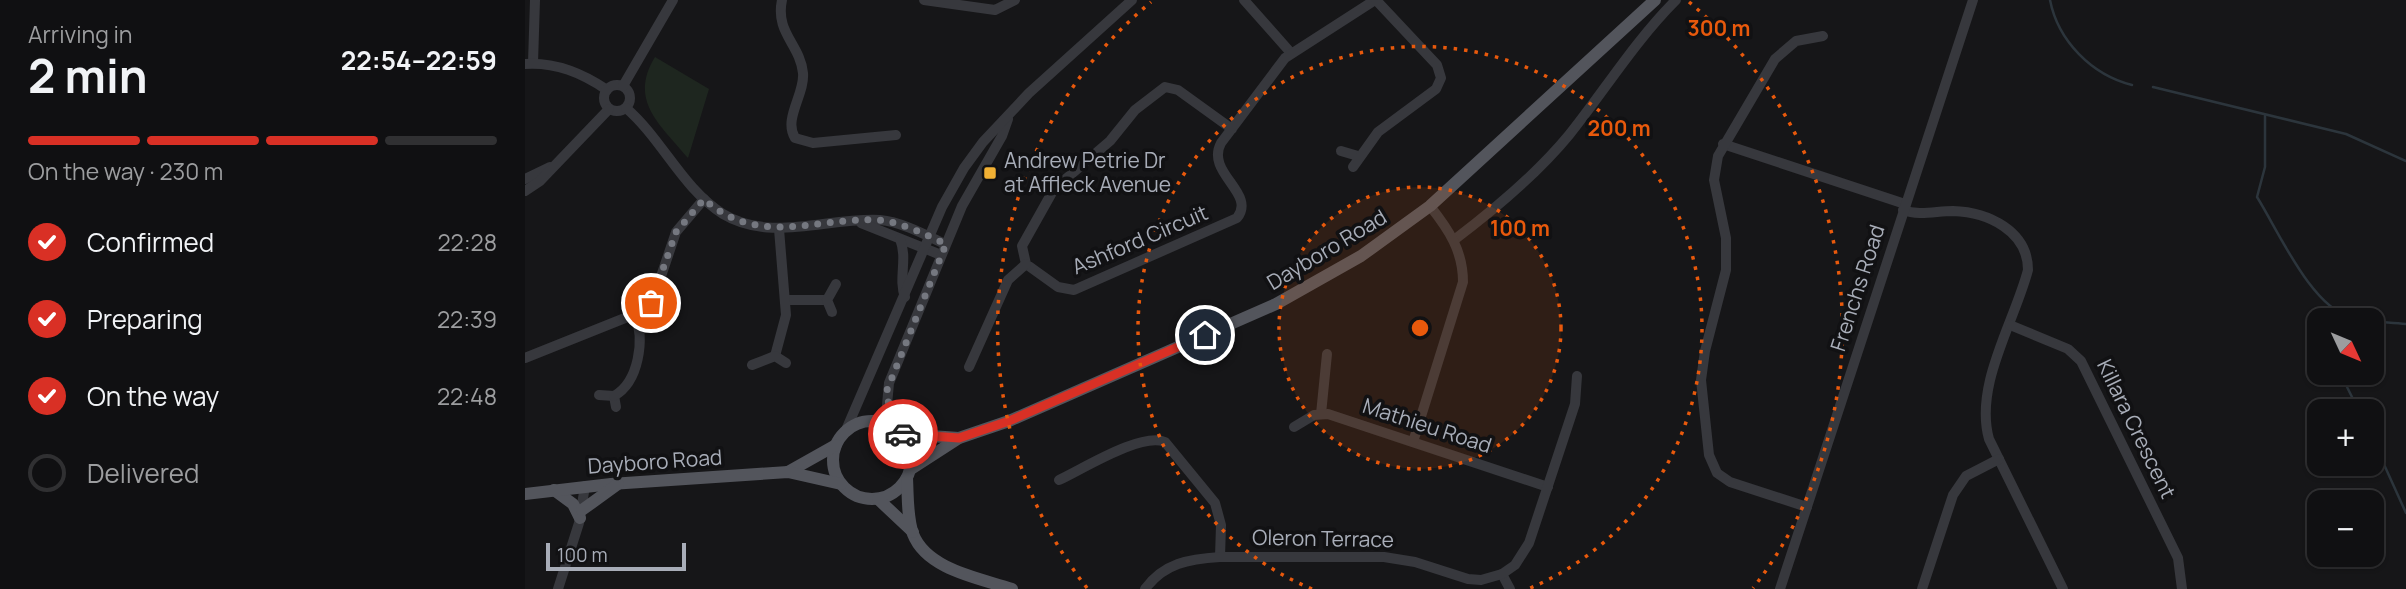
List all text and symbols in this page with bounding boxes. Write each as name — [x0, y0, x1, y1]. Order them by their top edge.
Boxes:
text: 300 m — [1688, 14, 1750, 42]
text: Arriving in — [28, 18, 133, 50]
text: 22:54–22:59 — [341, 42, 497, 78]
text: 2 min — [28, 44, 148, 107]
text: 200 m — [1587, 114, 1651, 142]
place label: Andrew Petrie Dr at Affleck Avenue — [1004, 146, 1171, 198]
text: On the way · 230 m — [28, 155, 223, 187]
marker: Andrew Petrie Dr at Affleck Avenue — [982, 165, 998, 181]
street label: Ashford Circuit — [1067, 198, 1212, 280]
street label: Dayboro Road — [1261, 202, 1391, 296]
text: 100 m — [1490, 214, 1550, 242]
street label: Frenchs Road — [1823, 221, 1891, 354]
icon: check — [28, 223, 66, 261]
text: Confirmed — [87, 224, 214, 260]
text: 22:28 — [437, 226, 497, 258]
pin — [621, 273, 681, 333]
icon: bag — [632, 284, 670, 322]
icon: check — [28, 300, 66, 338]
text: Preparing — [87, 301, 203, 337]
text: 22:39 — [437, 303, 497, 335]
pin — [1175, 305, 1235, 365]
north arrow — [2307, 308, 2383, 385]
map controls — [2307, 308, 2384, 567]
icon: home — [1186, 316, 1224, 354]
centre of rings — [1408, 316, 1432, 340]
street label: Killara Crescent — [2091, 354, 2183, 503]
icon: check — [28, 377, 66, 415]
text: On the way — [87, 378, 219, 414]
text: 22:48 — [437, 380, 497, 412]
street label: Mathieu Road — [1359, 391, 1495, 459]
courier — [868, 399, 938, 469]
button: + — [2307, 399, 2384, 476]
icon: car — [884, 415, 922, 453]
street label: Dayboro Road — [587, 442, 723, 480]
text: Delivered — [87, 455, 199, 491]
button: − — [2307, 490, 2384, 567]
street label: Oleron Terrace — [1252, 523, 1394, 553]
scale bar — [546, 540, 686, 572]
text: 100 m — [557, 542, 608, 568]

